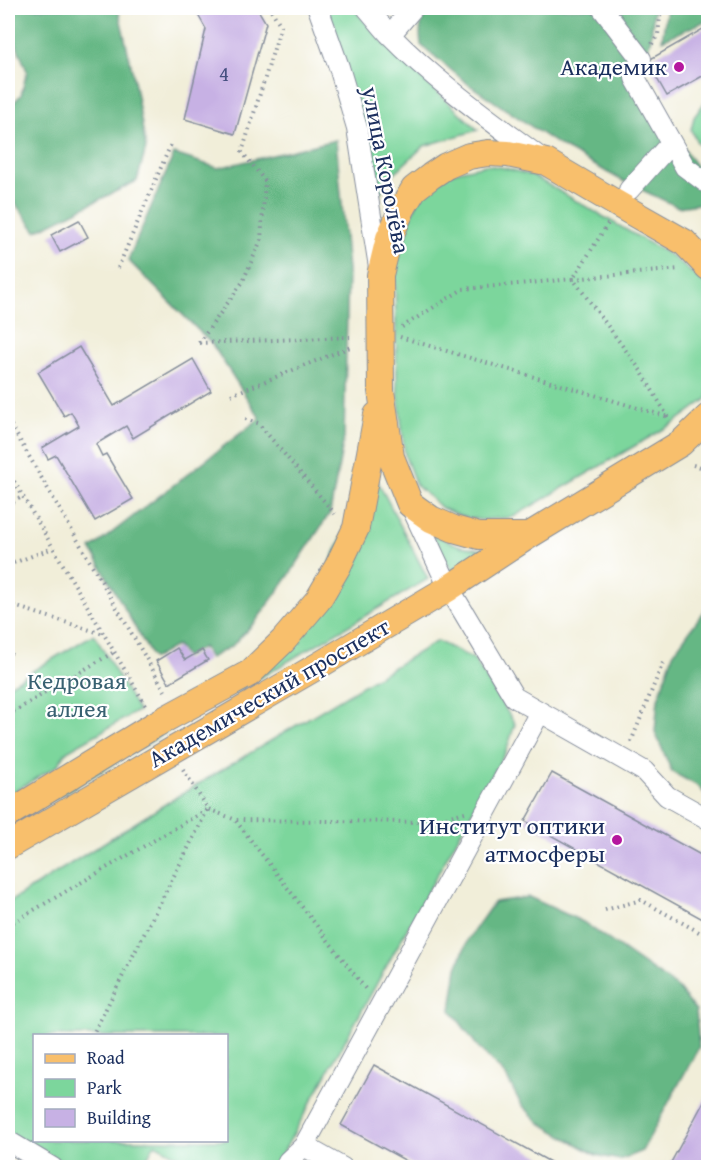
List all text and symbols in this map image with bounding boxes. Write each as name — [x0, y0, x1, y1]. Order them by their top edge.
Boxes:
place label: Академик — [560, 49, 667, 84]
house number: 4 — [219, 58, 229, 89]
marker: Академик — [672, 60, 686, 74]
street label: улица Королёва — [353, 82, 420, 257]
street label: Академический проспект — [141, 609, 396, 776]
park label: Кедровая аллея — [27, 663, 127, 726]
place label: Институт оптики атмосферы — [419, 808, 605, 871]
marker: Институт оптики атмосферы — [610, 833, 624, 847]
legend — [33, 1034, 228, 1142]
text: Road — [87, 1044, 125, 1071]
text: Park — [87, 1074, 123, 1101]
text: Building — [87, 1104, 151, 1131]

